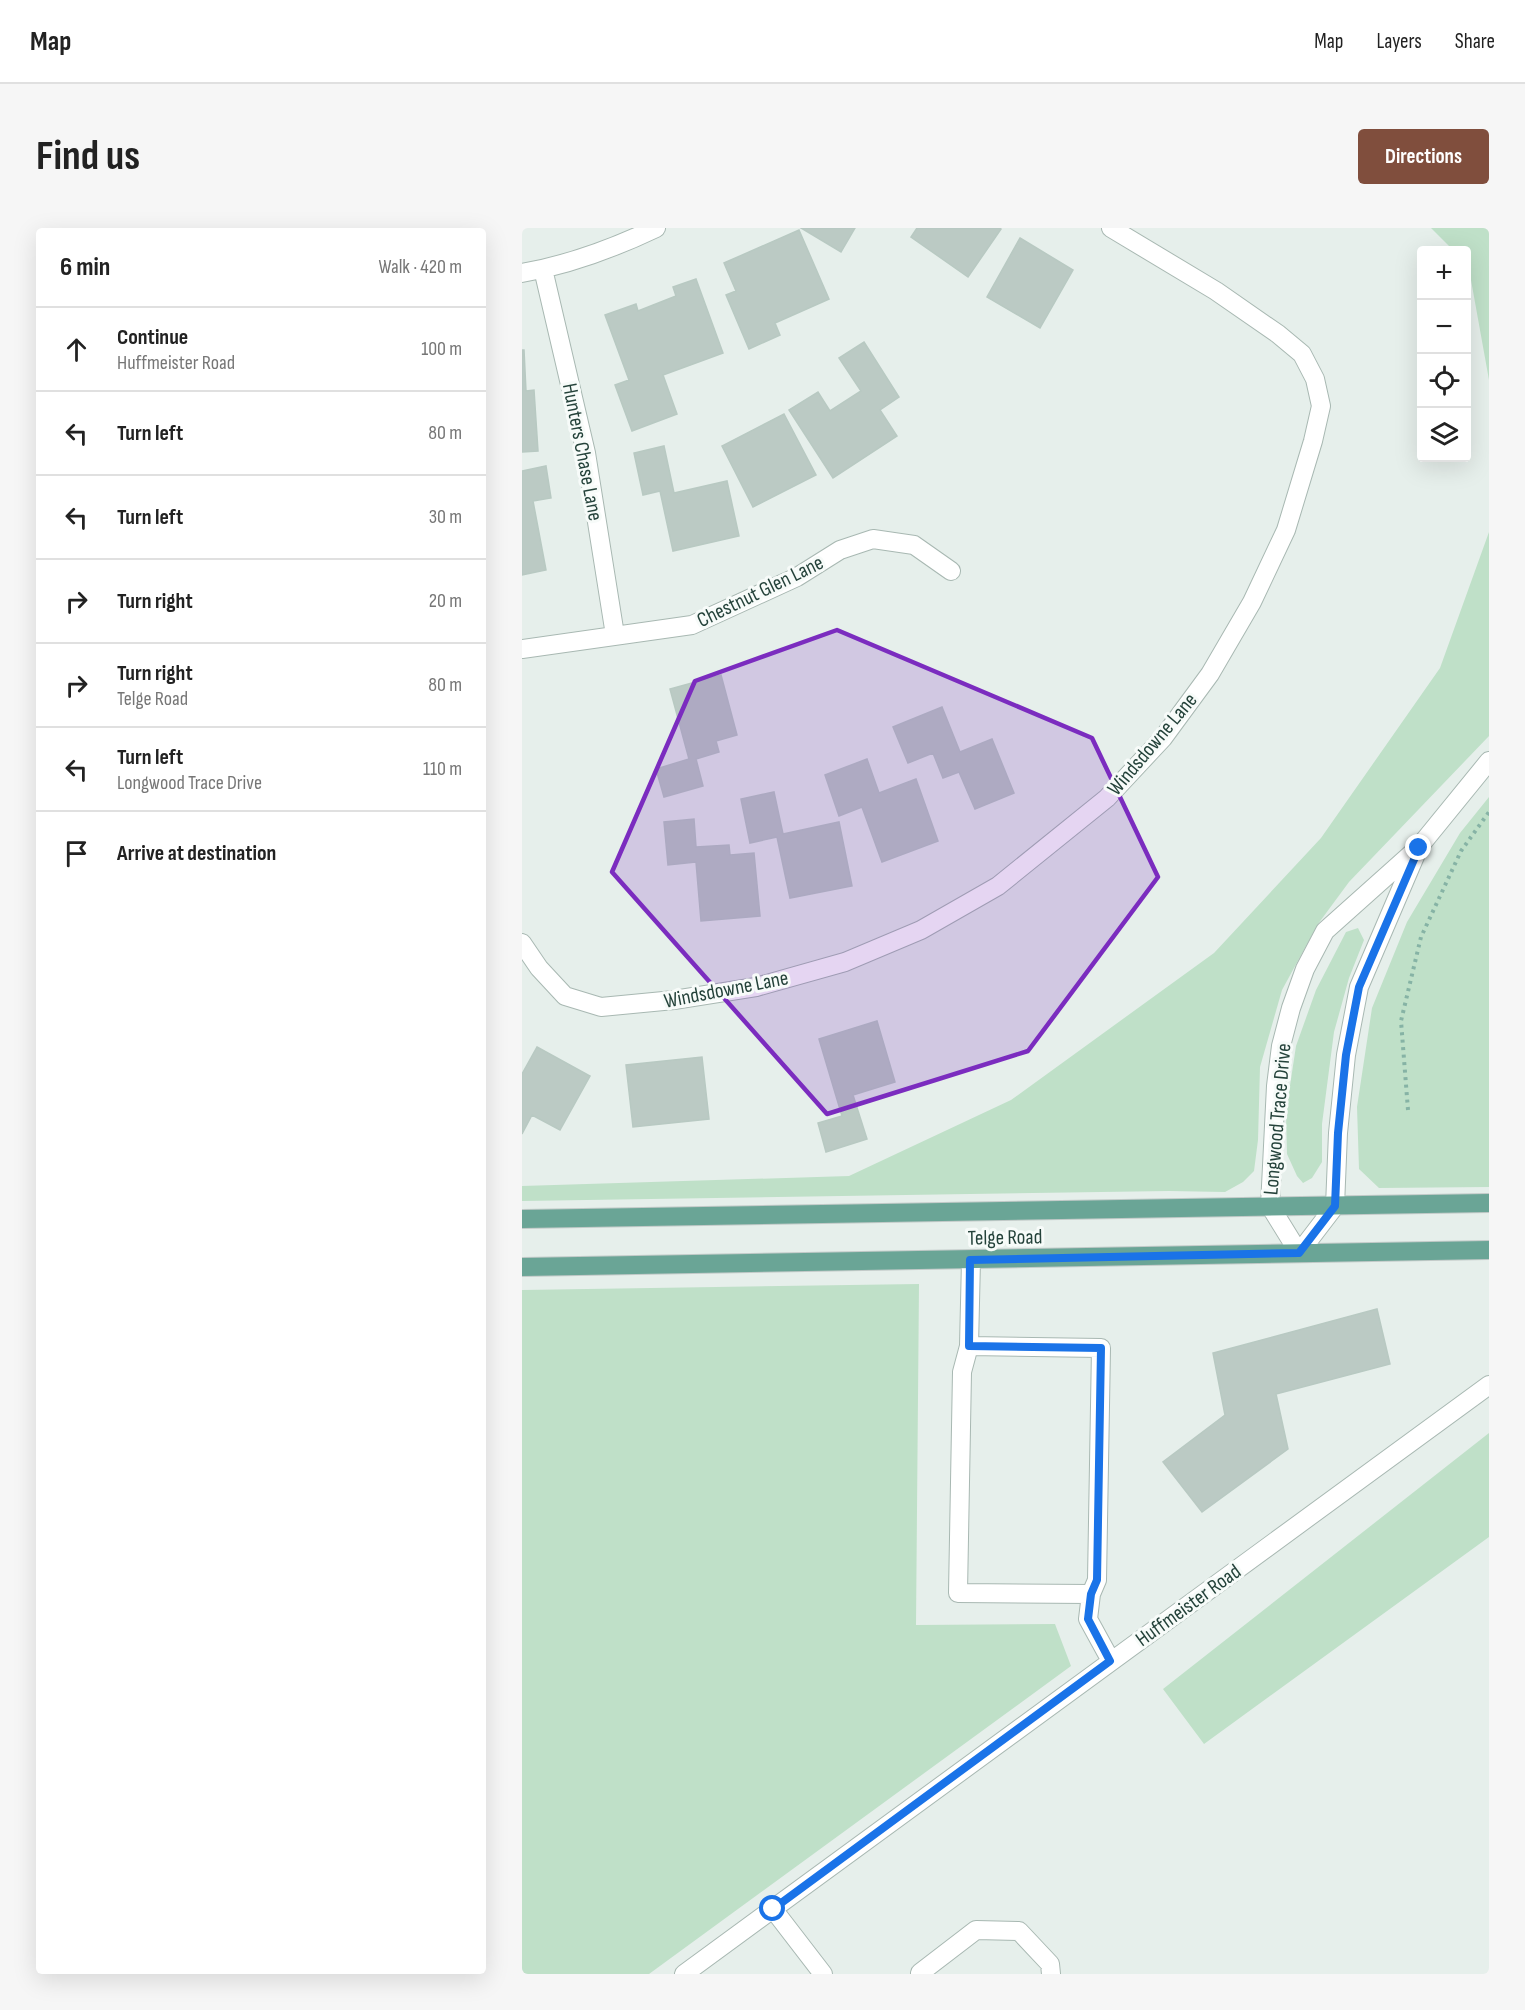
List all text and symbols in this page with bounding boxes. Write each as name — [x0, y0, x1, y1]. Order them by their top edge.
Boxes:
text: Map — [30, 25, 71, 58]
text: Map — [1314, 29, 1343, 54]
text: Layers — [1376, 29, 1422, 54]
text: Share — [1455, 29, 1495, 54]
button: Directions — [1358, 129, 1489, 184]
text: Find us — [36, 131, 140, 182]
map controls — [1417, 246, 1471, 462]
button: + — [1417, 246, 1471, 300]
text: 6 min — [60, 252, 110, 283]
text: Walk · 420 m — [378, 255, 462, 279]
button: − — [1417, 300, 1471, 354]
text: Continue — [117, 324, 188, 351]
icon: ahead — [60, 333, 93, 366]
text: 100 m — [421, 337, 462, 361]
text: Huffmeister Road — [117, 351, 235, 375]
button: locate — [1417, 354, 1471, 408]
street label: Hunters Chase Lane — [557, 381, 608, 523]
button: layers — [1417, 408, 1471, 462]
icon: left — [60, 417, 93, 450]
text: Turn left — [117, 420, 183, 447]
text: 80 m — [428, 421, 462, 445]
icon: left — [60, 501, 93, 534]
text: Turn left — [117, 504, 183, 531]
text: 30 m — [429, 505, 462, 529]
street label: Chestnut Glen Lane — [693, 550, 828, 633]
icon: right — [60, 585, 93, 618]
text: Turn right — [117, 588, 193, 615]
text: 20 m — [429, 589, 462, 613]
text: Turn right — [117, 660, 193, 687]
icon: right — [60, 669, 93, 702]
text: 80 m — [428, 673, 462, 697]
text: Telge Road — [117, 687, 188, 711]
street label: Windsdowne Lane — [1102, 688, 1202, 801]
text: Turn left — [117, 744, 183, 771]
icon: left — [60, 753, 93, 786]
text: 110 m — [423, 757, 462, 781]
text: Longwood Trace Drive — [117, 771, 262, 795]
route end — [1405, 834, 1431, 860]
icon: arrive — [60, 837, 93, 870]
text: Arrive at destination — [117, 840, 276, 867]
street label: Windsdowne Lane — [662, 965, 790, 1014]
street label: Longwood Trace Drive — [1258, 1042, 1297, 1196]
street label: Telge Road — [968, 1224, 1043, 1251]
street label: Huffmeister Road — [1131, 1559, 1246, 1652]
route start — [759, 1895, 785, 1921]

